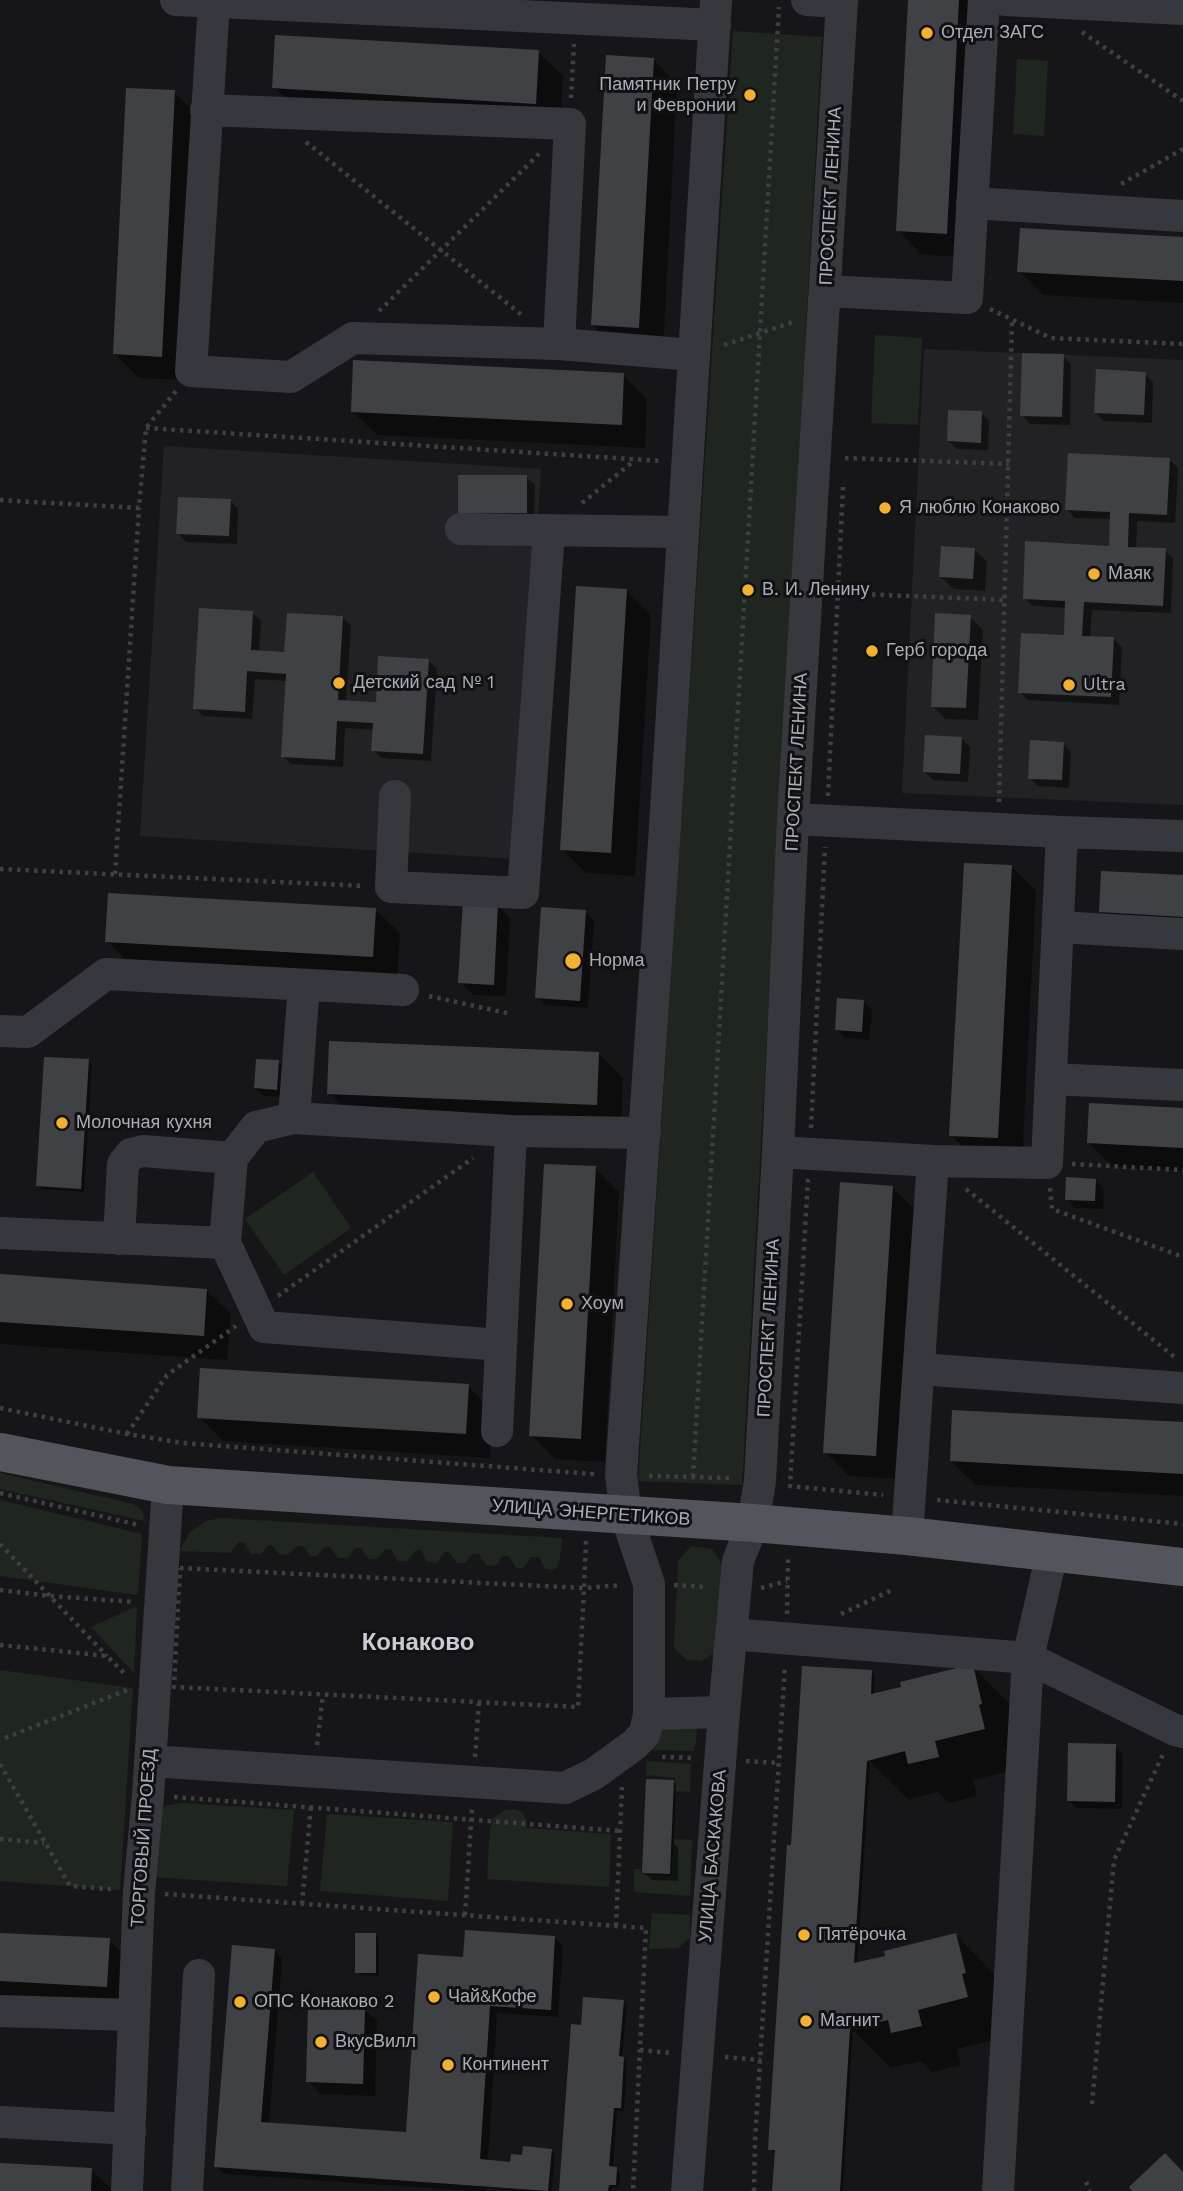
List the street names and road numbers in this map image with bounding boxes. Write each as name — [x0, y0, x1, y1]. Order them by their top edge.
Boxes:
street label: ПРОСПЕКТ ЛЕНИНА — [816, 106, 846, 286]
street label: ПРОСПЕКТ ЛЕНИНА — [782, 672, 812, 852]
street label: ПРОСПЕКТ ЛЕНИНА — [754, 1238, 784, 1418]
street label: УЛИЦА ЭНЕРГЕТИКОВ — [491, 1495, 691, 1531]
street label: ТОРГОВЫЙ ПРОЕЗД — [127, 1748, 161, 1928]
street label: УЛИЦА БАСКАКОВА — [695, 1769, 731, 1943]

